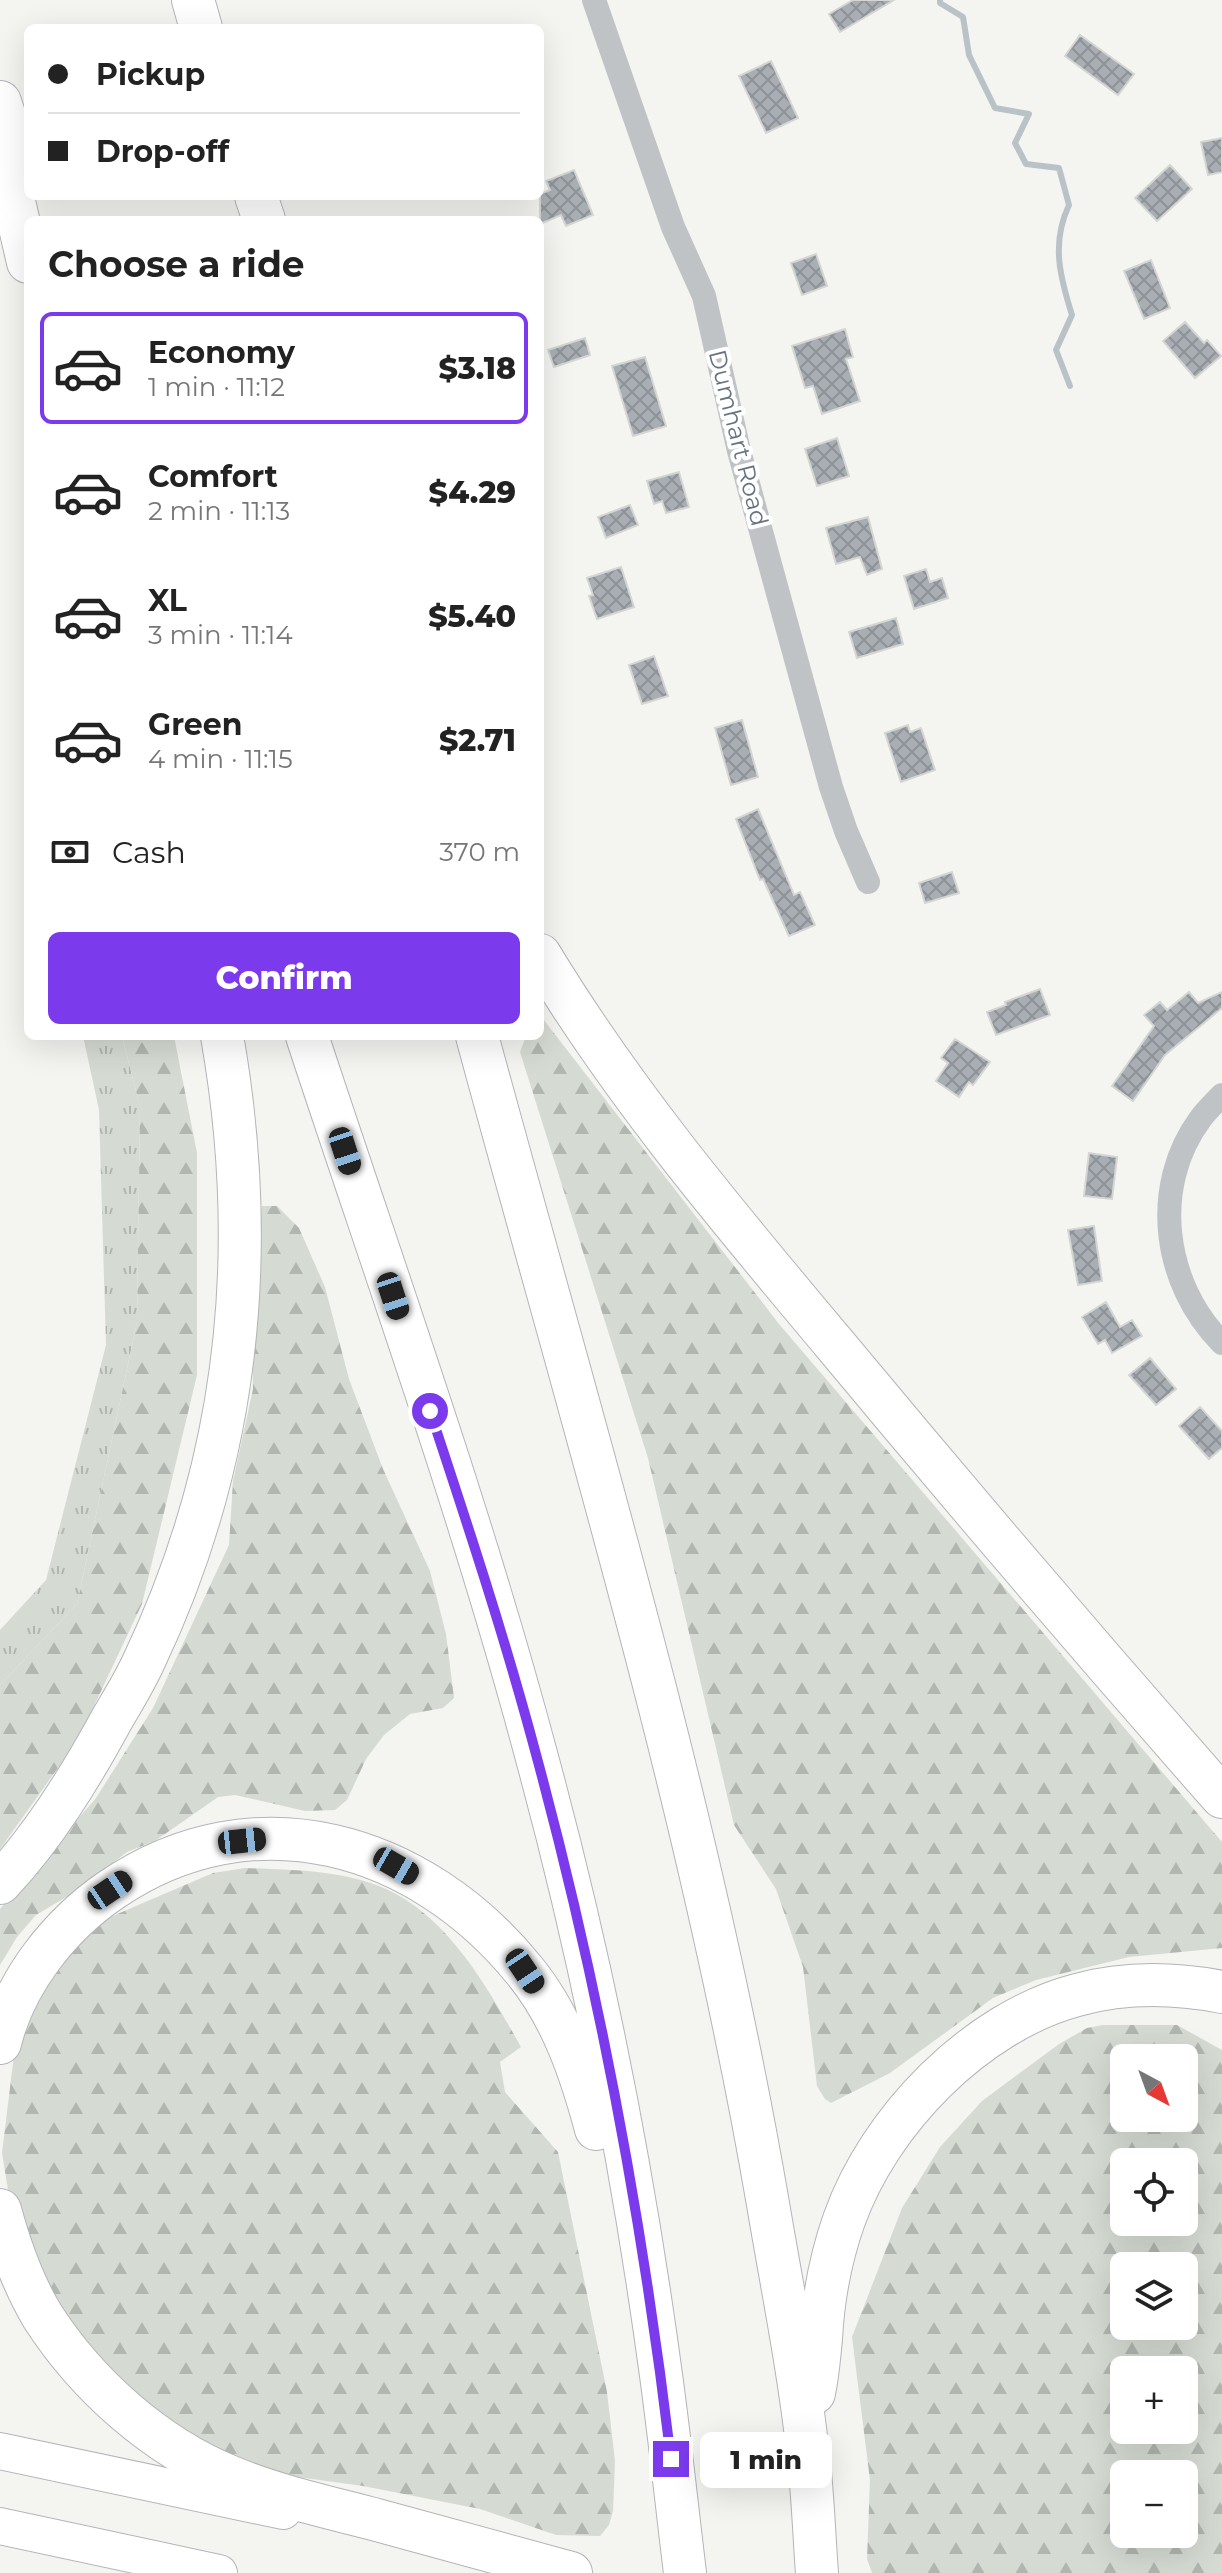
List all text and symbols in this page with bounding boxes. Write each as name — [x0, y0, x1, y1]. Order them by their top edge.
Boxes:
text: Pickup — [96, 56, 205, 93]
text: Drop-off — [96, 133, 229, 170]
text: Choose a ride — [48, 242, 305, 286]
icon: car — [52, 332, 124, 404]
text: Economy — [148, 334, 295, 371]
street label: Dumhart Road — [703, 347, 774, 529]
text: $3.18 — [438, 350, 516, 387]
text: 1 min · 11:12 — [148, 371, 285, 403]
icon: car — [52, 456, 124, 528]
text: Comfort — [148, 458, 278, 495]
text: $4.29 — [428, 474, 516, 511]
text: 2 min · 11:13 — [148, 495, 290, 527]
icon: car — [52, 580, 124, 652]
text: XL — [148, 582, 187, 619]
text: $5.40 — [428, 598, 516, 635]
text: 3 min · 11:14 — [148, 619, 293, 651]
icon: car — [52, 704, 124, 776]
text: Green — [148, 706, 242, 743]
text: $2.71 — [439, 722, 516, 759]
text: 4 min · 11:15 — [148, 743, 293, 775]
icon: cash — [48, 830, 92, 874]
text: Cash — [112, 834, 186, 871]
text: 370 m — [439, 836, 520, 868]
button: Confirm — [48, 932, 520, 1024]
car — [326, 1124, 364, 1178]
car — [374, 1269, 412, 1323]
route start — [412, 1393, 448, 1429]
car — [217, 1827, 267, 1855]
car — [369, 1844, 423, 1888]
car — [83, 1867, 137, 1913]
car — [502, 1944, 548, 1998]
north arrow — [1110, 2044, 1198, 2132]
map controls — [1110, 2044, 1198, 2548]
button: locate — [1110, 2148, 1198, 2236]
button: layers — [1110, 2252, 1198, 2340]
button: + — [1110, 2356, 1198, 2444]
callout: 1 min — [699, 2431, 831, 2487]
route end — [653, 2441, 689, 2477]
text: 1 min — [730, 2444, 802, 2476]
button: − — [1110, 2460, 1198, 2548]

